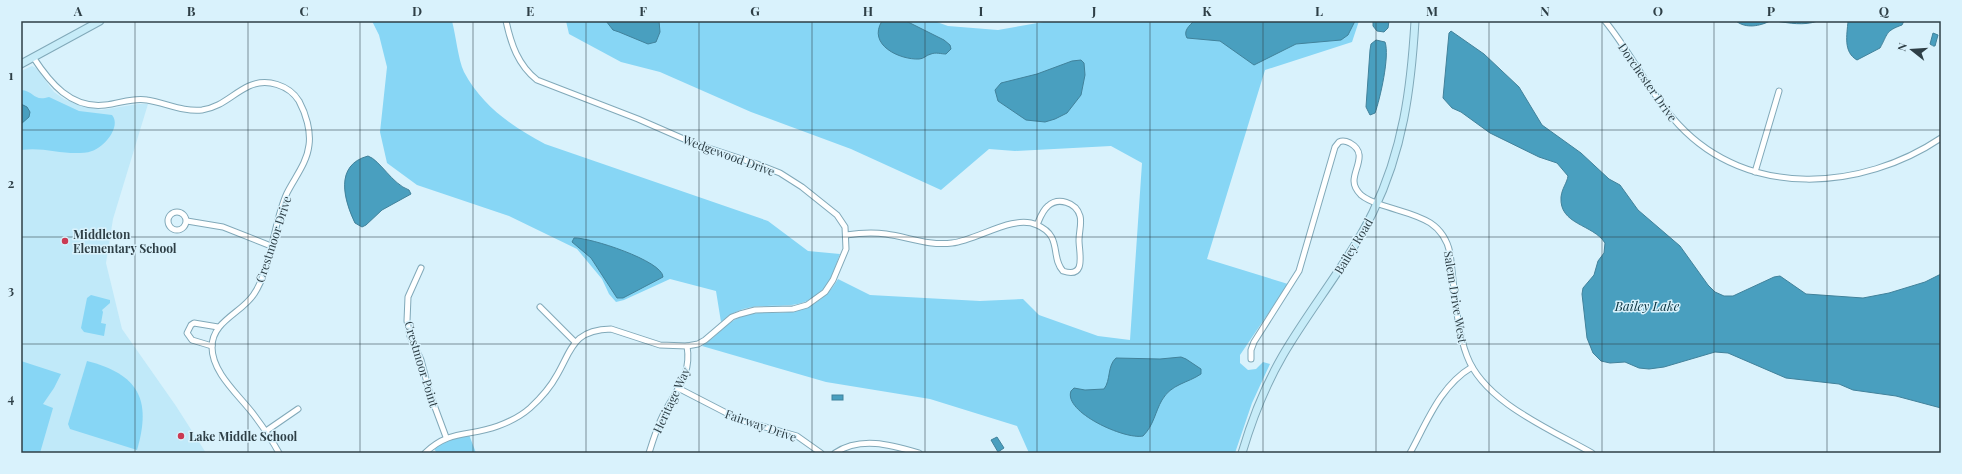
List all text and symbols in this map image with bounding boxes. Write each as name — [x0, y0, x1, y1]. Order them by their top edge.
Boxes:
text: A — [73, 2, 83, 19]
text: B — [187, 2, 196, 19]
text: C — [299, 2, 309, 19]
text: D — [412, 2, 422, 19]
text: E — [526, 2, 534, 19]
text: F — [639, 2, 647, 19]
text: G — [750, 2, 760, 19]
text: H — [863, 2, 873, 19]
text: I — [979, 2, 984, 19]
text: J — [1091, 2, 1097, 19]
text: K — [1202, 2, 1212, 19]
text: L — [1315, 2, 1323, 19]
text: M — [1426, 2, 1438, 19]
text: N — [1540, 2, 1550, 19]
text: O — [1653, 2, 1663, 19]
text: P — [1767, 2, 1776, 19]
text: Q — [1879, 2, 1890, 19]
north arrow — [1892, 30, 1932, 70]
street label: Dorchester Drive — [1615, 40, 1681, 124]
text: N — [1894, 41, 1910, 53]
text: 1 — [9, 66, 14, 83]
street label: Wedgewood Drive — [680, 131, 777, 179]
text: 2 — [8, 174, 15, 191]
street label: Crestmoor Drive — [251, 194, 295, 284]
street label: Bailey Road — [1330, 215, 1376, 277]
place label: Middleton Elementary School — [73, 226, 177, 256]
marker: Middleton Elementary School — [60, 236, 70, 246]
street label: Salem Drive West — [1441, 250, 1471, 345]
text: 3 — [8, 281, 14, 298]
water label: Bailey Lake — [1614, 297, 1680, 314]
street label: Crestmoor Point — [401, 319, 443, 410]
street label: Heritage Way — [649, 364, 693, 436]
text: 4 — [8, 389, 15, 406]
street label: Fairway Drive — [723, 405, 799, 445]
place label: Lake Middle School — [189, 428, 298, 444]
marker: Lake Middle School — [176, 431, 186, 441]

